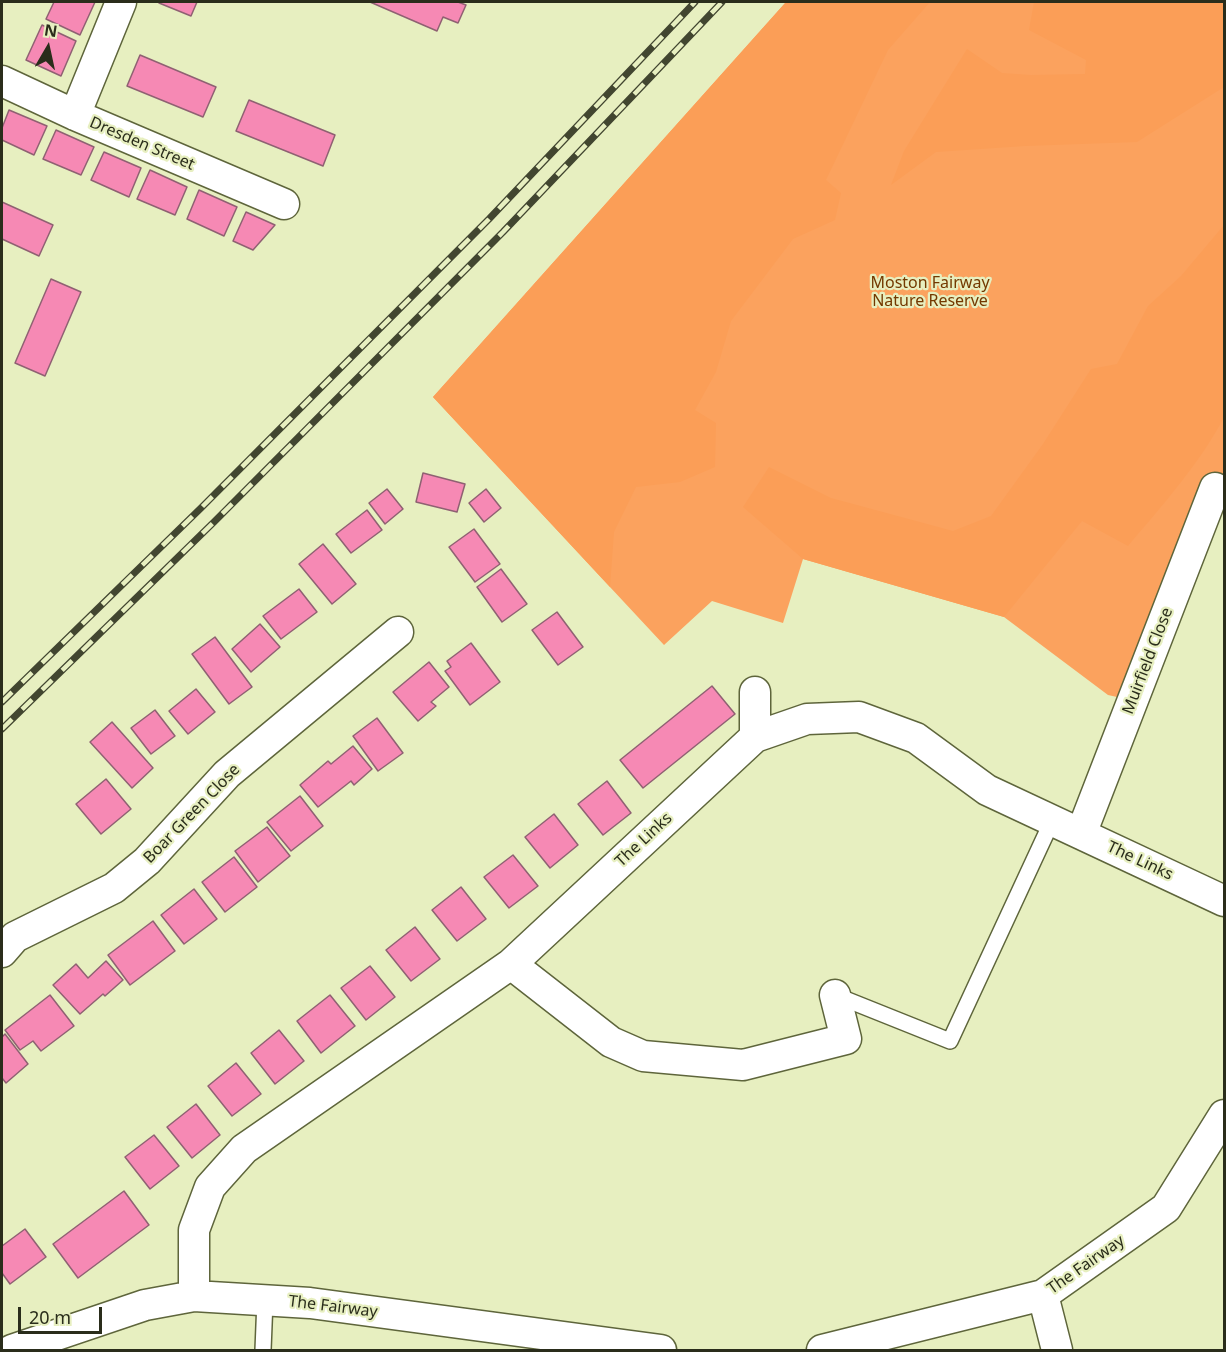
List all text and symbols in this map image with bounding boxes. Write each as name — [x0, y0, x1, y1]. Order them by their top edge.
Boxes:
north arrow — [18, 18, 78, 78]
text: N — [43, 18, 59, 42]
street label: Dresden Street — [87, 113, 197, 175]
park label: Moston Fairway Nature Reserve — [870, 273, 990, 311]
street label: Muirfield Close — [1119, 605, 1177, 717]
street label: Boar Green Close — [140, 760, 244, 868]
street label: The Links — [612, 809, 676, 871]
street label: The Links — [1104, 837, 1176, 885]
street label: The Fairway — [1044, 1231, 1128, 1299]
street label: The Fairway — [287, 1292, 379, 1322]
scale bar — [21, 1295, 105, 1333]
text: 20 m — [29, 1305, 71, 1329]

